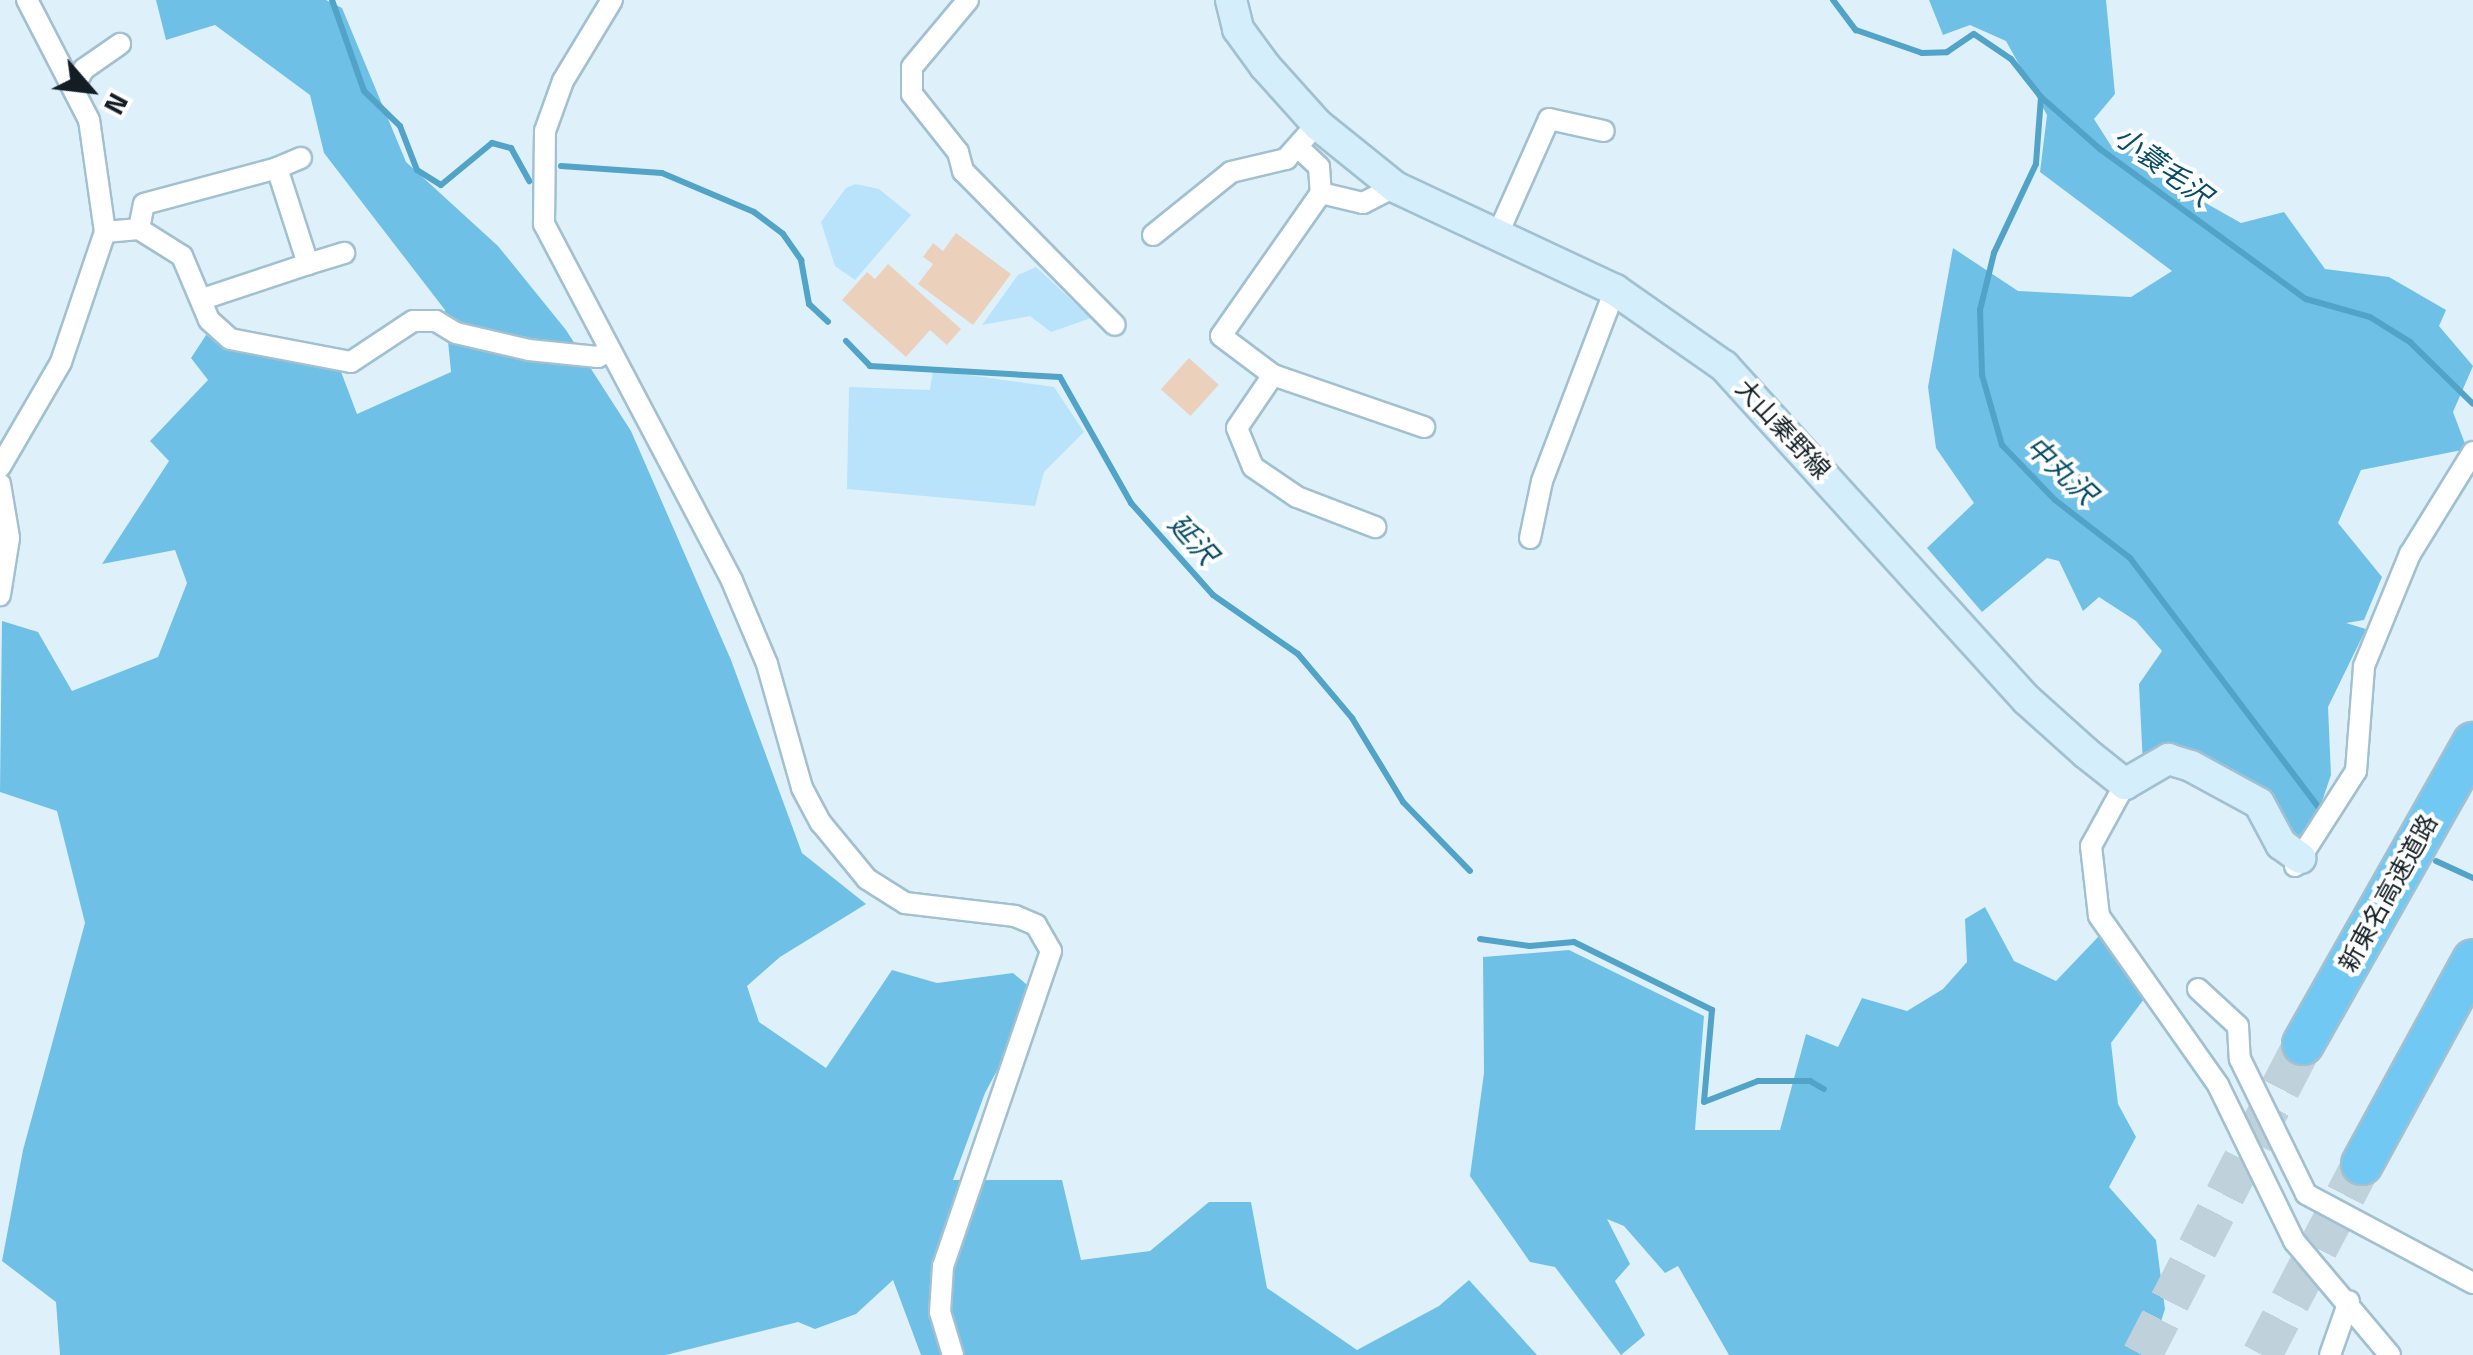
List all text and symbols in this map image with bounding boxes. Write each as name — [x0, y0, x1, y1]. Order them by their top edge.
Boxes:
north arrow — [40, 40, 140, 140]
text: N — [93, 86, 140, 123]
water label: 小蓑毛沢 — [2108, 119, 2218, 213]
street label: 大山秦野線 — [1729, 373, 1837, 485]
water label: 中丸沢 — [2019, 429, 2103, 511]
water label: 延沢 — [1162, 507, 1224, 571]
street label: 新東名高速道路 — [2332, 809, 2444, 977]

